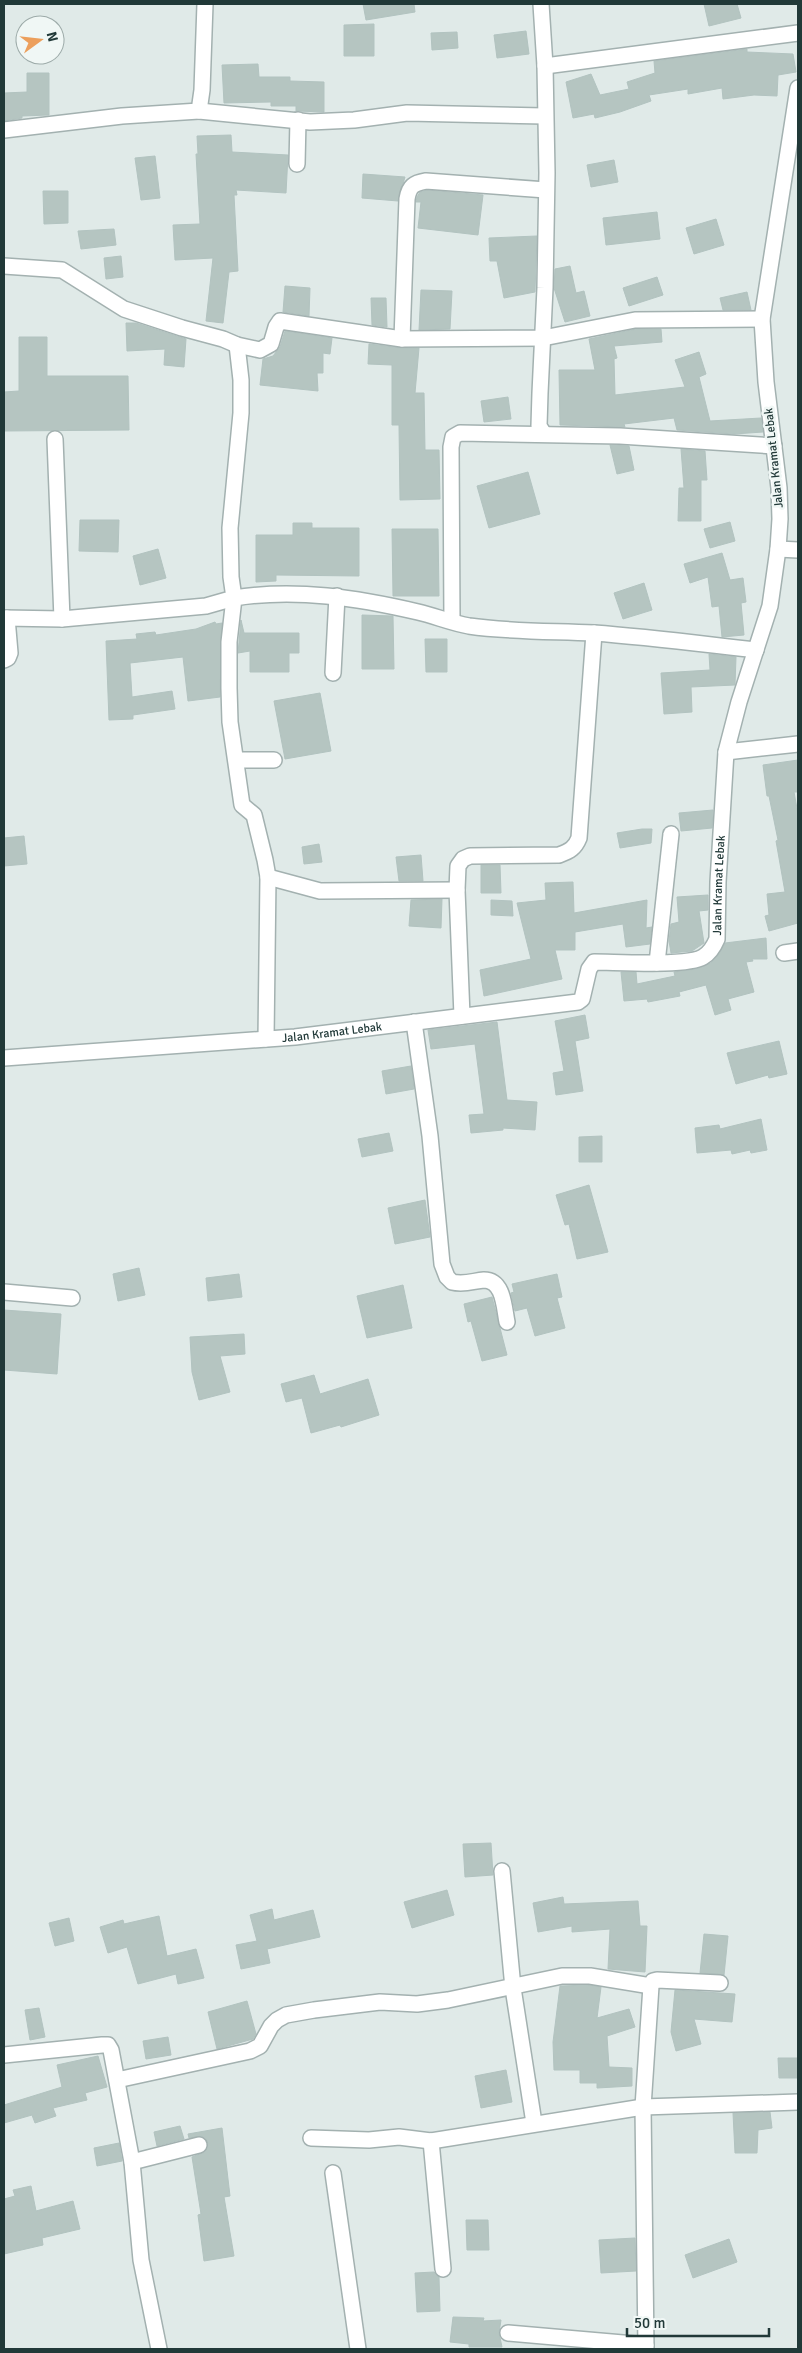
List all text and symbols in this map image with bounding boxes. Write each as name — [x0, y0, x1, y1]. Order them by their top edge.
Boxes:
north arrow — [15, 15, 65, 65]
text: N — [43, 30, 62, 44]
street label: Jalan Kramat Lebak — [761, 407, 787, 509]
street label: Jalan Kramat Lebak — [710, 835, 728, 936]
street label: Jalan Kramat Lebak — [282, 1019, 383, 1045]
scale bar — [627, 2306, 770, 2338]
text: 50 m — [634, 2314, 665, 2332]

